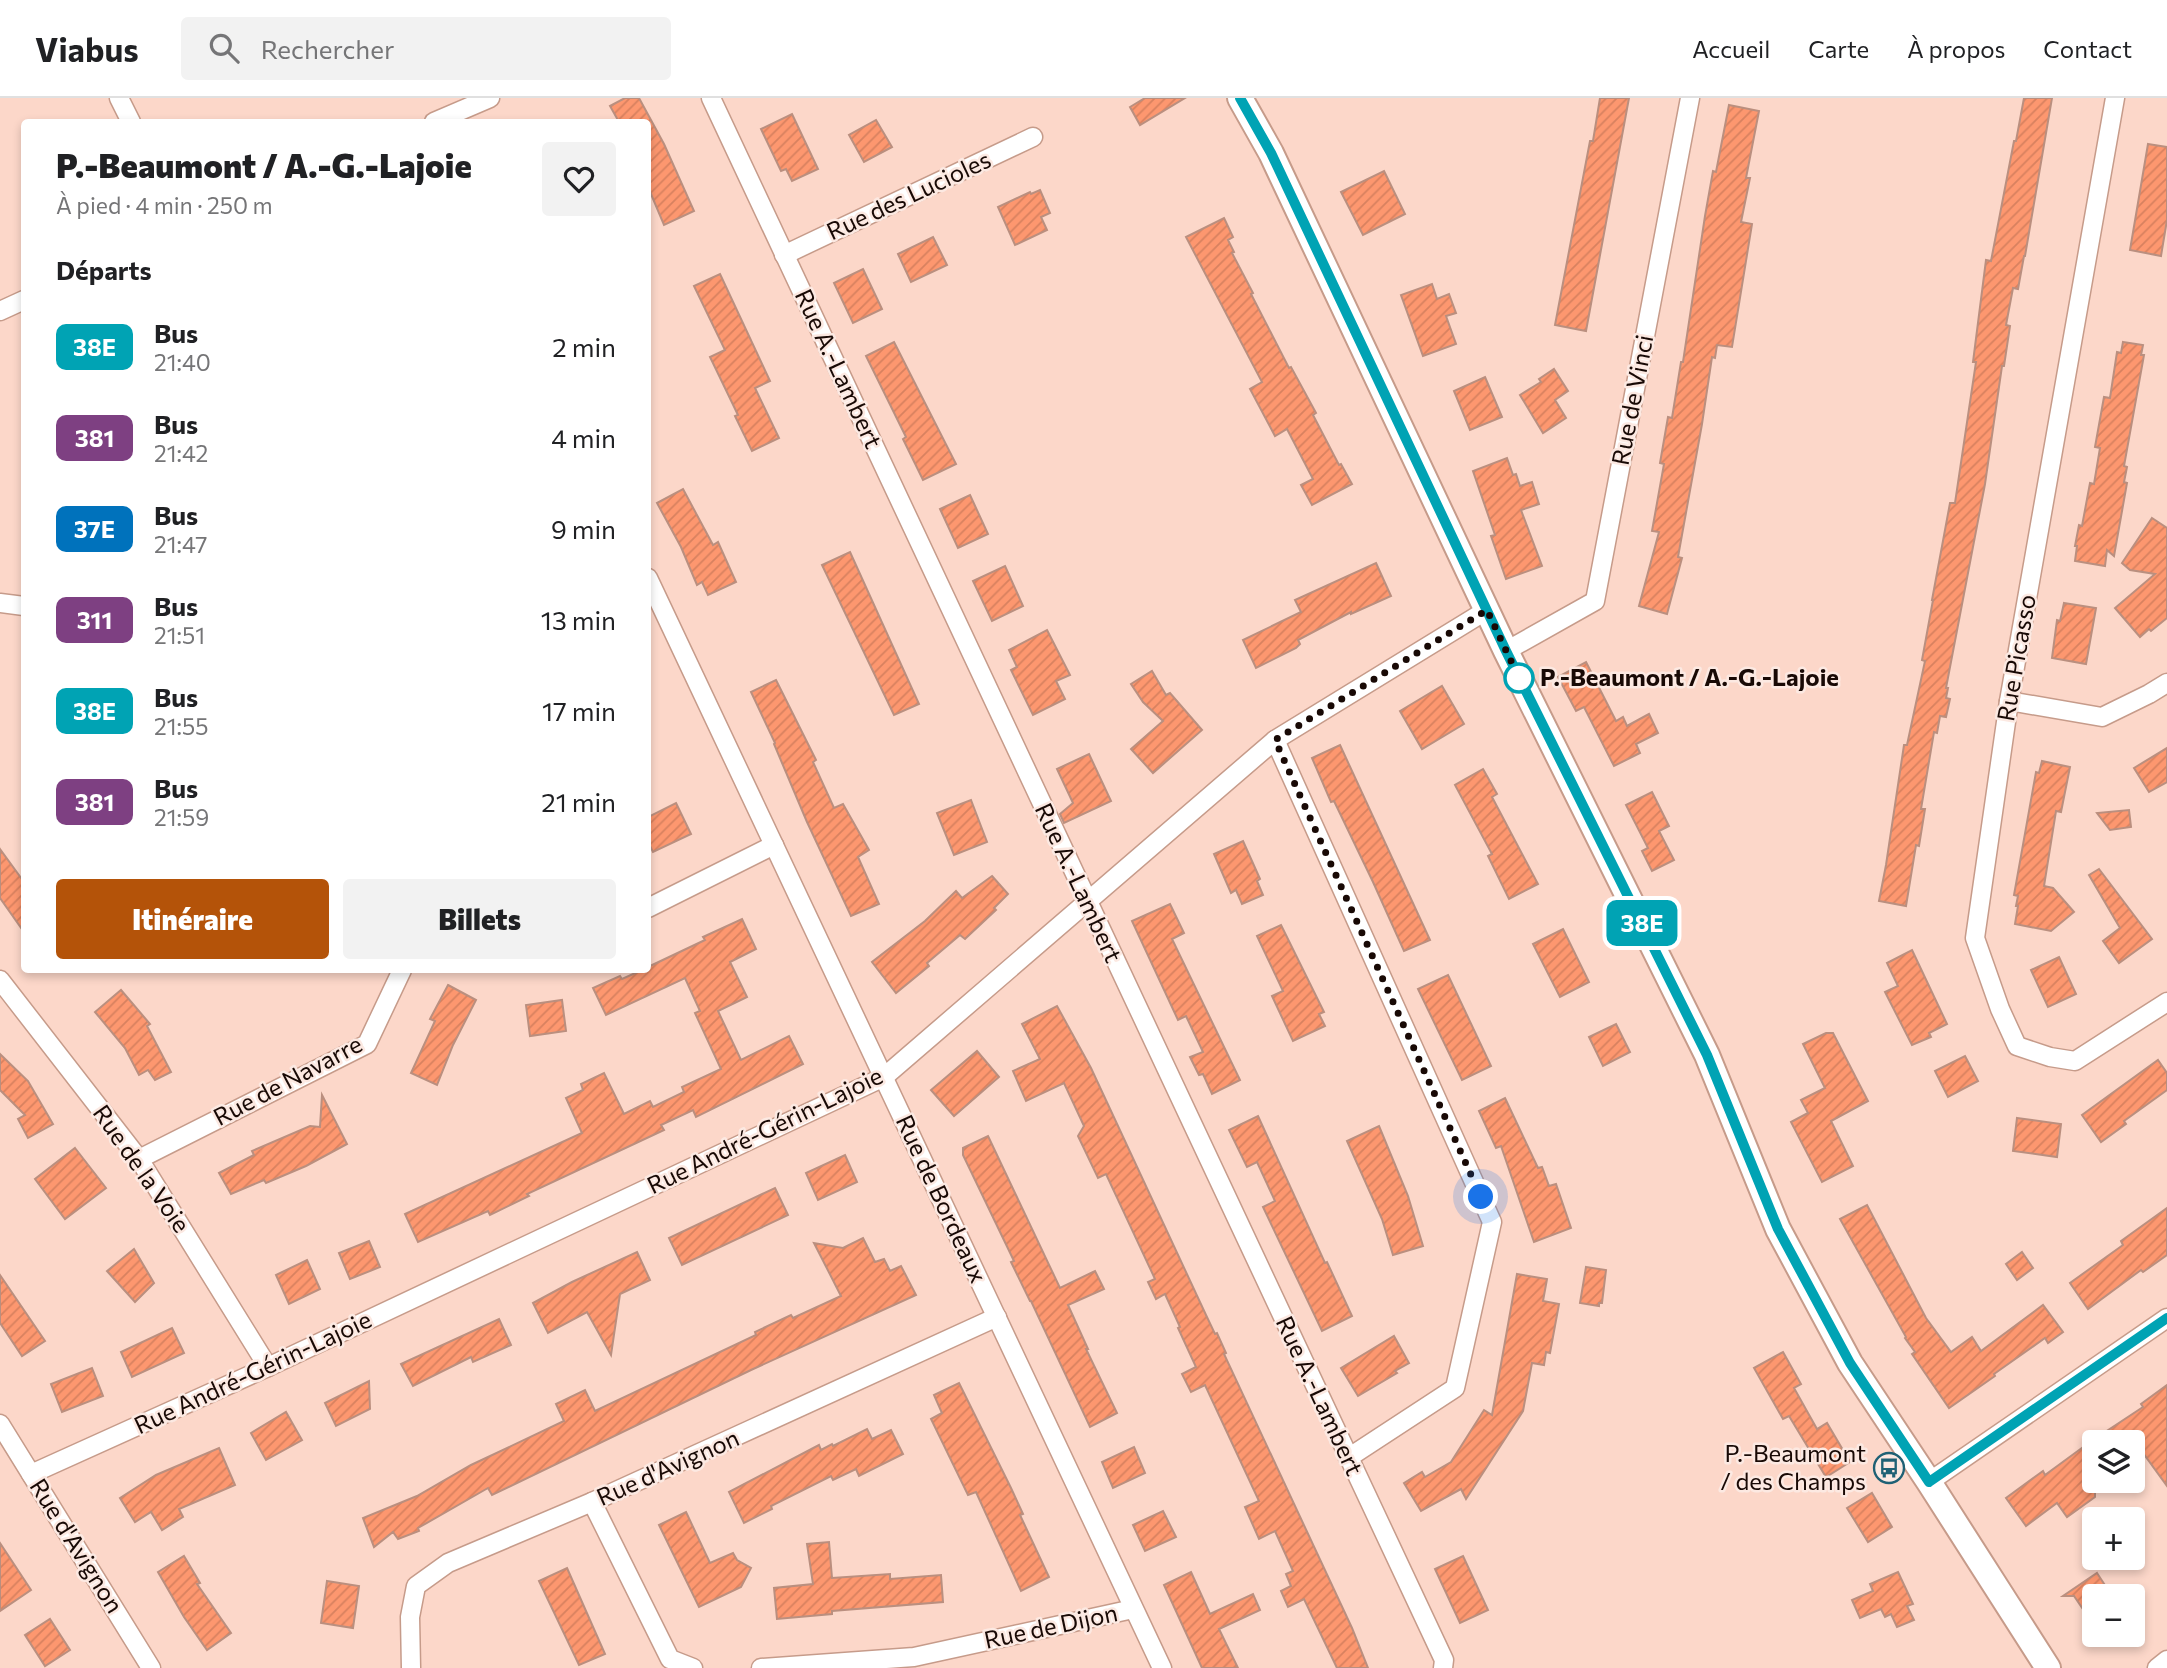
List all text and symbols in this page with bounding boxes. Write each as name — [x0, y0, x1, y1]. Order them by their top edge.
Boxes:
search box — [181, 17, 671, 80]
text: Viabus — [35, 28, 139, 69]
icon: search — [205, 29, 243, 67]
text: Rechercher — [261, 33, 394, 64]
text: Accueil — [1692, 34, 1770, 63]
text: Carte — [1808, 34, 1869, 63]
text: À propos — [1907, 34, 2005, 63]
text: Contact — [2043, 34, 2132, 63]
button: heart — [542, 142, 616, 216]
text: P.-Beaumont / A.-G.-Lajoie — [56, 144, 472, 185]
street label: Rue des Lucioles — [822, 144, 995, 245]
text: À pied · 4 min · 250 m — [56, 191, 273, 219]
text: Départs — [56, 254, 152, 285]
street label: Rue A.-Lambert — [790, 284, 889, 453]
text: Bus — [154, 317, 198, 348]
text: 2 min — [552, 331, 616, 362]
text: 38E — [73, 332, 116, 361]
street label: Rue de Vinci — [1605, 332, 1658, 467]
text: 21:40 — [154, 348, 211, 376]
text: Bus — [154, 408, 198, 439]
text: 4 min — [551, 422, 616, 453]
text: 381 — [75, 423, 114, 452]
text: 21:42 — [154, 439, 208, 467]
text: Bus — [154, 499, 198, 530]
text: 9 min — [551, 513, 616, 544]
text: 37E — [74, 514, 115, 543]
text: 21:47 — [154, 530, 208, 558]
text: Bus — [154, 590, 198, 621]
street label: Rue Picasso — [1990, 592, 2041, 723]
text: 13 min — [541, 604, 616, 635]
text: 311 — [77, 605, 112, 634]
text: 21:51 — [154, 621, 205, 649]
place label: P.-Beaumont / A.-G.-Lajoie — [1540, 662, 1839, 691]
marker: P.-Beaumont / A.-G.-Lajoie — [1504, 663, 1534, 693]
text: Bus — [154, 681, 198, 712]
text: 17 min — [542, 695, 616, 726]
text: 38E — [73, 696, 116, 725]
text: 21:55 — [154, 712, 208, 740]
text: Bus — [154, 772, 198, 803]
text: 21 min — [541, 786, 616, 817]
text: 381 — [75, 787, 114, 816]
street label: Rue A.-Lambert — [1030, 798, 1129, 967]
text: 21:59 — [154, 803, 209, 831]
button: Itinéraire — [56, 879, 329, 959]
button: Billets — [343, 879, 616, 959]
line badge: 38E — [1602, 900, 1682, 946]
text: 38E — [1620, 908, 1664, 937]
street label: Rue de Navarre — [208, 1028, 367, 1131]
street label: Rue André-Gérin-Lajoie — [642, 1060, 887, 1199]
street label: Rue de la Voie — [88, 1099, 197, 1237]
street label: Rue de Bordeaux — [891, 1110, 994, 1287]
your location — [1463, 1179, 1498, 1214]
street label: Rue André-Gérin-Lajoie — [129, 1304, 376, 1439]
street label: Rue A.-Lambert — [1271, 1311, 1370, 1480]
street label: Rue d'Avignon — [592, 1422, 743, 1511]
map controls — [2082, 1430, 2145, 1647]
button: layers — [2082, 1430, 2145, 1493]
place label: P.-Beaumont / des Champs — [1720, 1438, 1866, 1495]
bus stop icon: P.-Beaumont / des Champs — [1872, 1451, 1906, 1485]
street label: Rue d'Avignon — [24, 1473, 130, 1618]
button: + — [2082, 1507, 2145, 1570]
button: − — [2082, 1584, 2145, 1647]
street label: Rue de Dijon — [981, 1597, 1120, 1654]

